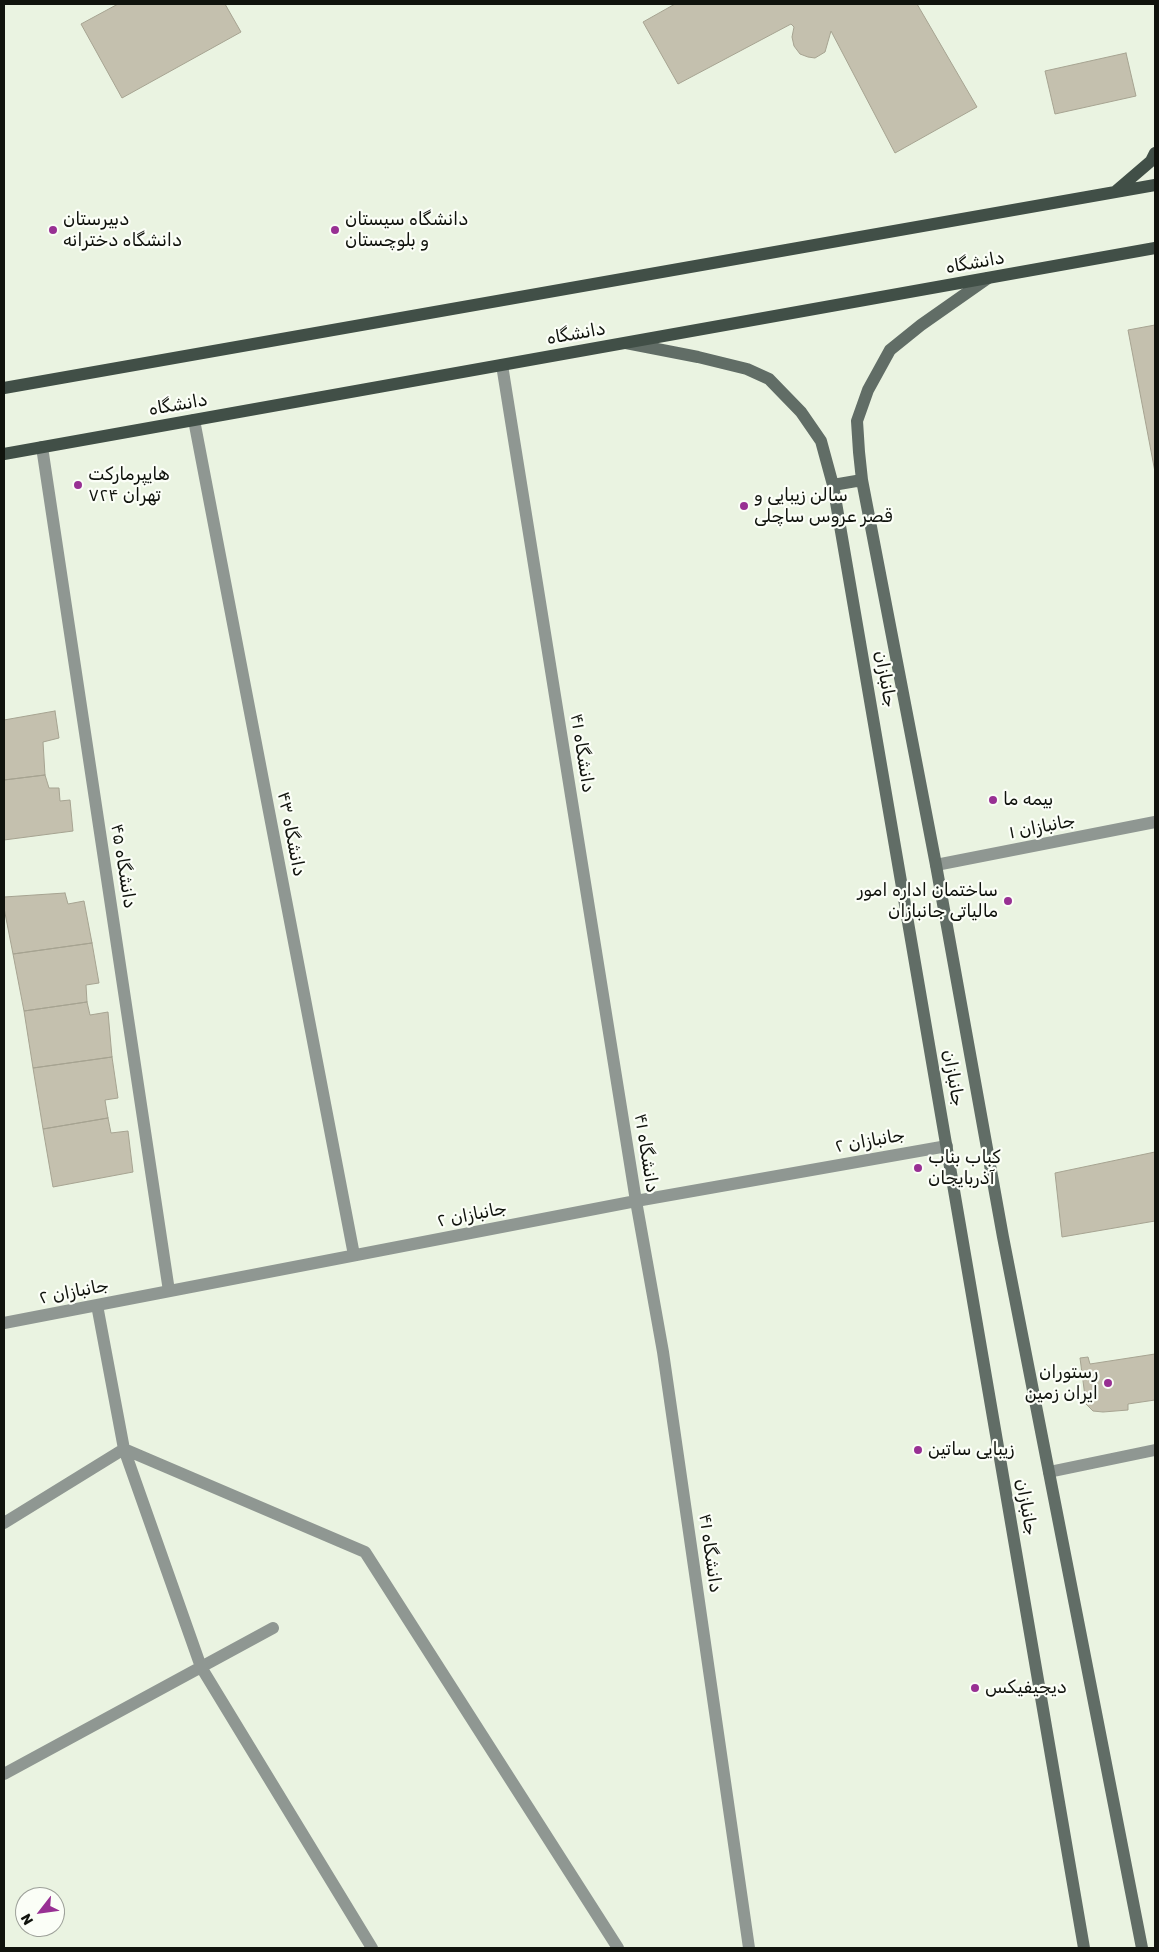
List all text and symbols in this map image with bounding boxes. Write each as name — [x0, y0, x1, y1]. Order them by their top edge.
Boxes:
place label: دبیرستان دانشگاه دخترانه — [63, 209, 182, 252]
place label: دانشگاه سیستان و بلوچستان — [345, 209, 468, 252]
marker: دبیرستان دانشگاه دخترانه — [47, 224, 59, 236]
marker: دانشگاه سیستان و بلوچستان — [329, 224, 341, 236]
street label: دانشگاه — [944, 247, 1006, 279]
street label: دانشگاه — [545, 318, 607, 350]
street label: دانشگاه — [147, 389, 209, 421]
place label: هایپرمارکت تهران ۷۲۴ — [88, 464, 170, 506]
marker: هایپرمارکت تهران ۷۲۴ — [72, 479, 84, 491]
place label: سالن زیبایی و قصر عروس ساچلی — [754, 485, 893, 528]
marker: سالن زیبایی و قصر عروس ساچلی — [738, 500, 750, 512]
street label: جانبازان — [869, 649, 901, 709]
street label: دانشگاه ۴۱ — [565, 712, 599, 794]
place label: بیمه ما — [1003, 789, 1053, 811]
street label: دانشگاه ۴۳ — [272, 790, 310, 878]
marker: بیمه ما — [987, 794, 999, 806]
street label: جانبازان ۱ — [1007, 810, 1077, 844]
street label: دانشگاه ۴۵ — [106, 822, 140, 910]
place label: ساختمان اداره امور مالیاتی جانبازان — [857, 880, 998, 922]
marker: ساختمان اداره امور مالیاتی جانبازان — [1002, 895, 1014, 907]
street label: جانبازان — [937, 1048, 969, 1108]
street label: دانشگاه ۴۱ — [629, 1112, 663, 1194]
street label: جانبازان ۲ — [834, 1124, 906, 1158]
place label: کباب بناب آذربایجان — [928, 1147, 1001, 1190]
marker: کباب بناب آذربایجان — [912, 1162, 924, 1174]
street label: جانبازان ۲ — [435, 1198, 509, 1232]
street label: جانبازان ۲ — [37, 1275, 111, 1309]
place label: رستوران ایران زمین — [1025, 1362, 1098, 1405]
marker: رستوران ایران زمین — [1102, 1377, 1114, 1389]
place label: زیبایی ساتین — [928, 1439, 1014, 1461]
marker: زیبایی ساتین — [912, 1444, 924, 1456]
street label: جانبازان — [1010, 1477, 1042, 1537]
street label: دانشگاه ۴۱ — [694, 1512, 726, 1594]
place label: دیجیفیکس — [985, 1677, 1067, 1699]
marker: دیجیفیکس — [969, 1682, 981, 1694]
north arrow — [15, 1887, 65, 1937]
text: N — [18, 1911, 37, 1928]

